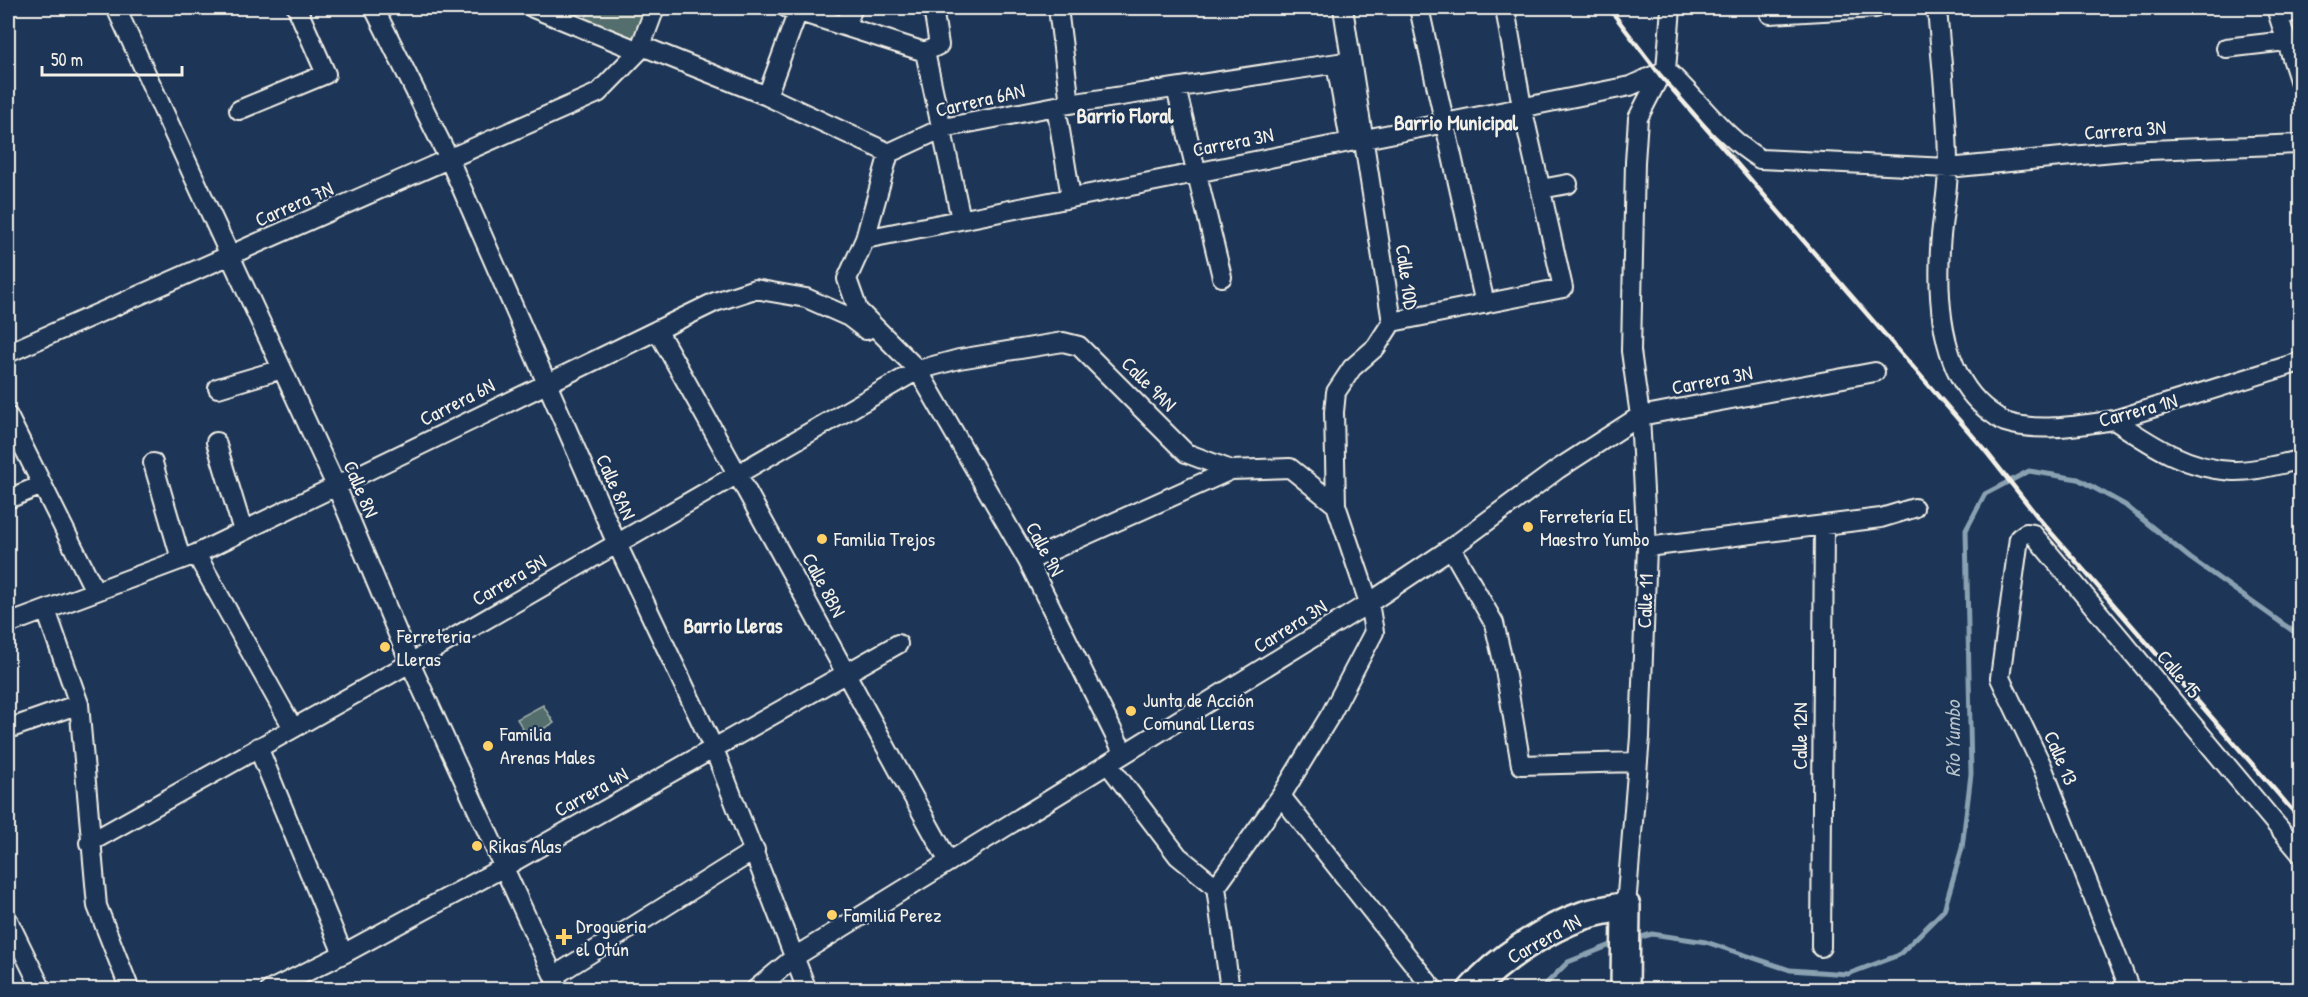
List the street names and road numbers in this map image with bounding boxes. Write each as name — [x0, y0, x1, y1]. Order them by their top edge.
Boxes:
street label: Carrera 6AN — [933, 76, 1027, 123]
street label: Carrera 3N — [2083, 113, 2167, 146]
street label: Carrera 3N — [1190, 120, 1276, 163]
street label: Carrera 7N — [250, 174, 337, 233]
street label: Calle 10D — [1390, 243, 1426, 312]
street label: Calle 9AN — [1116, 350, 1183, 417]
street label: Carrera 3N — [1669, 358, 1755, 401]
street label: Carrera 6N — [415, 371, 499, 432]
street label: Carrera 1N — [2096, 386, 2180, 433]
street label: Calle 8AN — [590, 450, 643, 524]
street label: Calle 8N — [337, 456, 385, 521]
street label: Calle 9N — [1020, 517, 1071, 581]
street label: Carrera 5N — [467, 548, 551, 612]
street label: Calle 8BN — [796, 548, 853, 622]
street label: Calle 11 — [1630, 573, 1659, 629]
street label: Carrera 3N — [1248, 592, 1332, 659]
street label: Calle 15 — [2151, 644, 2208, 704]
street label: Calle 12N — [1786, 702, 1813, 770]
street label: Calle 13 — [2038, 727, 2085, 789]
street label: Carrera 4N — [549, 760, 632, 823]
street label: Carrera 1N — [1502, 907, 1585, 970]

